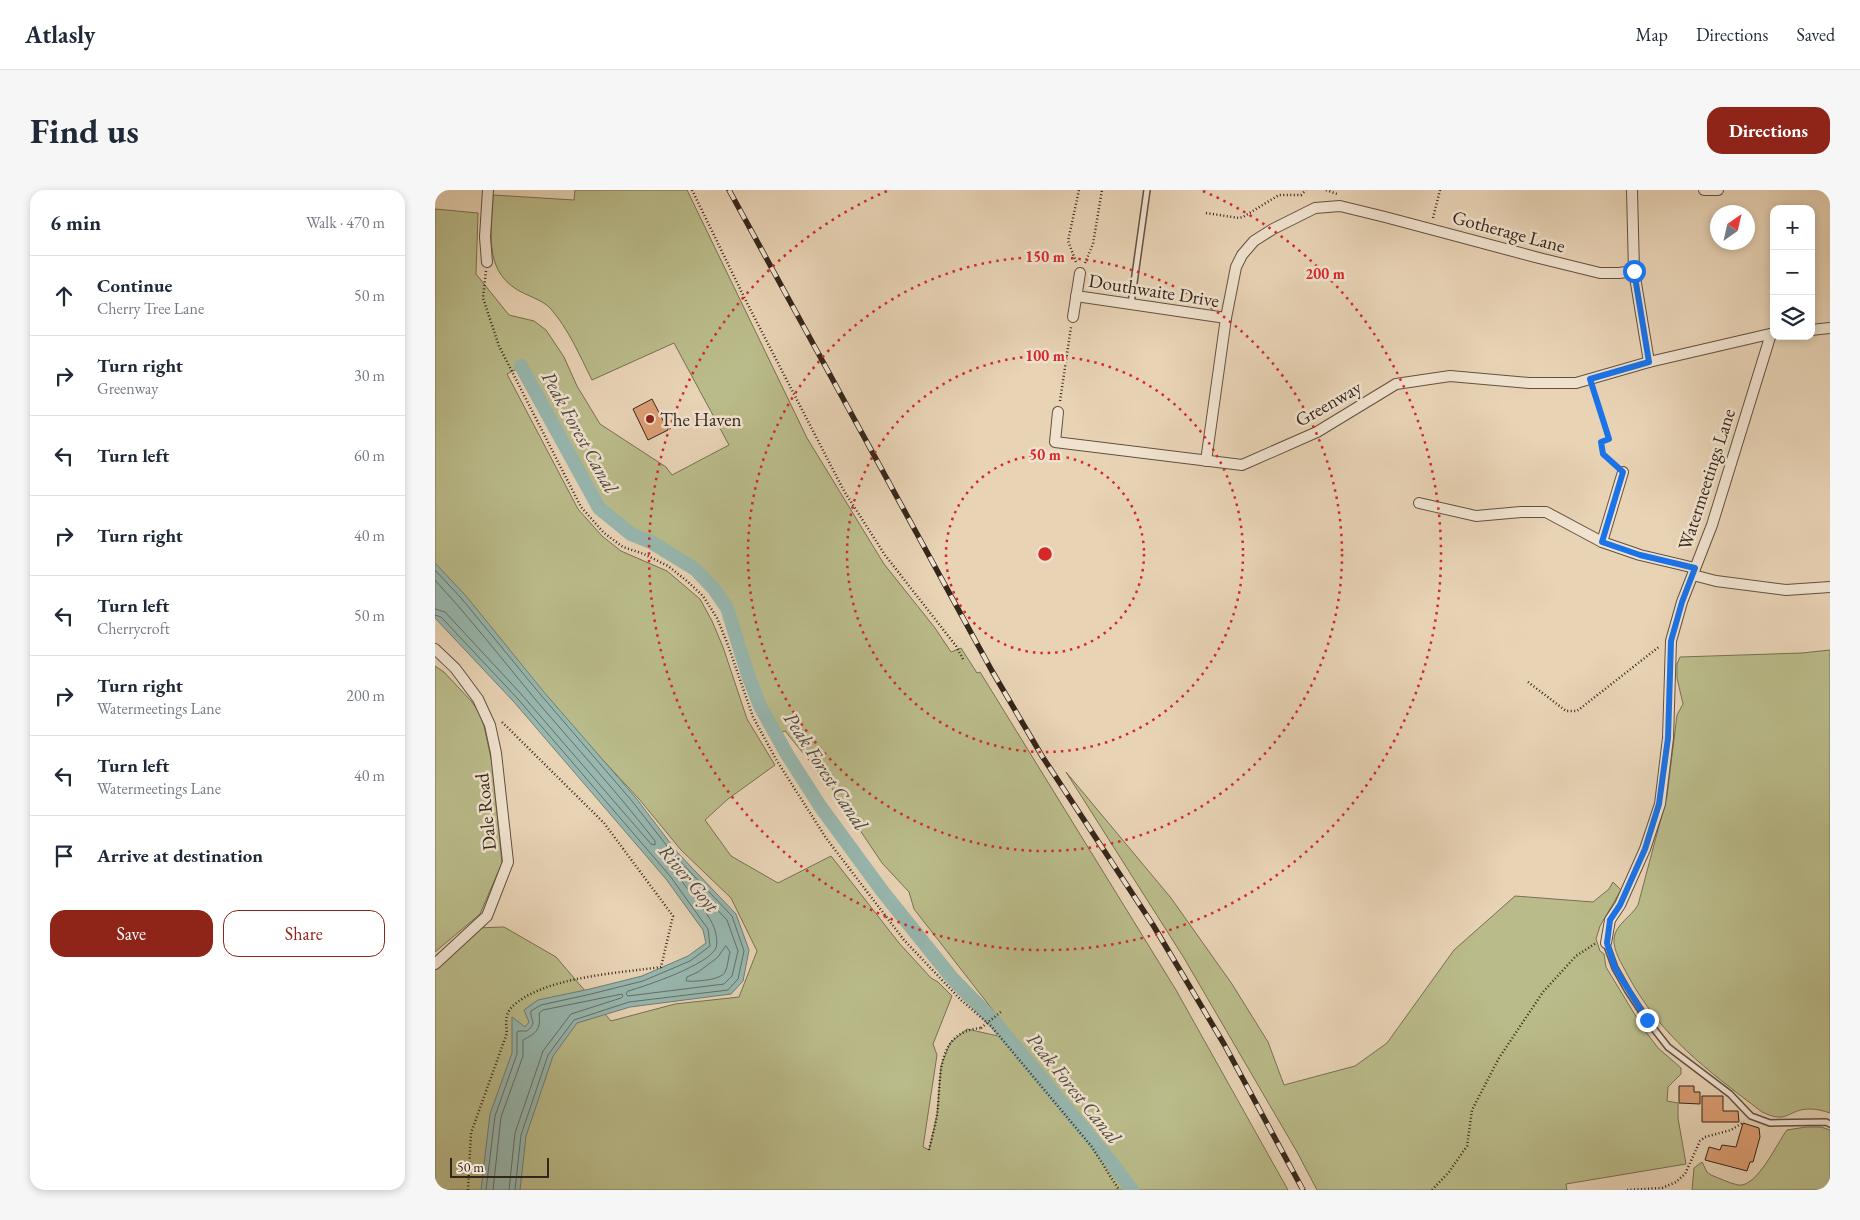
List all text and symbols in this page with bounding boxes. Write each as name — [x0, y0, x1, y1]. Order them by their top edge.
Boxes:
text: Atlasly — [25, 19, 95, 50]
text: Map — [1636, 23, 1668, 46]
text: Directions — [1696, 23, 1768, 46]
text: Saved — [1796, 23, 1835, 46]
button: Directions — [1707, 107, 1830, 154]
text: Find us — [30, 108, 139, 153]
street label: Gotherage Lane — [1450, 204, 1568, 259]
north arrow — [1710, 205, 1755, 250]
map controls — [1770, 205, 1815, 340]
button: + — [1770, 205, 1815, 250]
text: 6 min — [50, 209, 101, 236]
text: Walk · 470 m — [306, 212, 385, 233]
text: 150 m — [1025, 247, 1065, 266]
button: − — [1770, 250, 1815, 295]
route start — [1623, 260, 1646, 283]
text: 200 m — [1305, 264, 1345, 283]
street label: Douthwaite Drive — [1087, 268, 1221, 313]
text: Continue — [97, 273, 172, 298]
icon: ahead — [50, 282, 78, 310]
text: 50 m — [354, 285, 385, 306]
button: layers — [1770, 295, 1815, 340]
text: Cherry Tree Lane — [97, 298, 204, 319]
text: 100 m — [1025, 346, 1065, 365]
text: Turn right — [97, 353, 183, 378]
icon: right — [50, 362, 78, 390]
text: 30 m — [354, 365, 385, 386]
water label: Peak Forest Canal — [536, 366, 625, 499]
street label: Greenway — [1290, 374, 1367, 432]
text: Greenway — [97, 378, 158, 399]
street label: Watermeetings Lane — [1672, 405, 1741, 553]
place label: The Haven — [660, 407, 742, 432]
marker: The Haven — [644, 413, 656, 425]
icon: left — [50, 442, 78, 470]
text: Turn left — [97, 443, 169, 468]
text: 60 m — [354, 445, 385, 466]
text: 50 m — [1029, 445, 1061, 464]
icon: right — [50, 522, 78, 550]
text: Turn right — [97, 523, 183, 548]
text: 40 m — [354, 525, 385, 546]
centre of rings — [1036, 545, 1054, 563]
text: Turn left — [97, 593, 169, 618]
icon: left — [50, 602, 78, 630]
text: 50 m — [354, 605, 385, 626]
text: Cherrycroft — [97, 618, 170, 639]
text: Turn right — [97, 673, 183, 698]
icon: right — [50, 682, 78, 710]
text: 200 m — [346, 685, 385, 706]
text: Watermeetings Lane — [97, 698, 221, 719]
water label: Peak Forest Canal — [778, 707, 875, 836]
text: Turn left — [97, 753, 169, 778]
icon: left — [50, 762, 78, 790]
text: 40 m — [354, 765, 385, 786]
street label: Dale Road — [469, 772, 502, 852]
text: Watermeetings Lane — [97, 778, 221, 799]
water label: River Goyt — [653, 838, 726, 918]
icon: arrive — [50, 842, 78, 870]
text: Arrive at destination — [97, 843, 263, 868]
button: Save — [50, 910, 213, 957]
button: Share — [223, 910, 385, 957]
route end — [1636, 1009, 1659, 1032]
water label: Peak Forest Canal — [1021, 1027, 1128, 1150]
scale bar — [450, 1155, 549, 1178]
text: 50 m — [457, 1158, 484, 1176]

